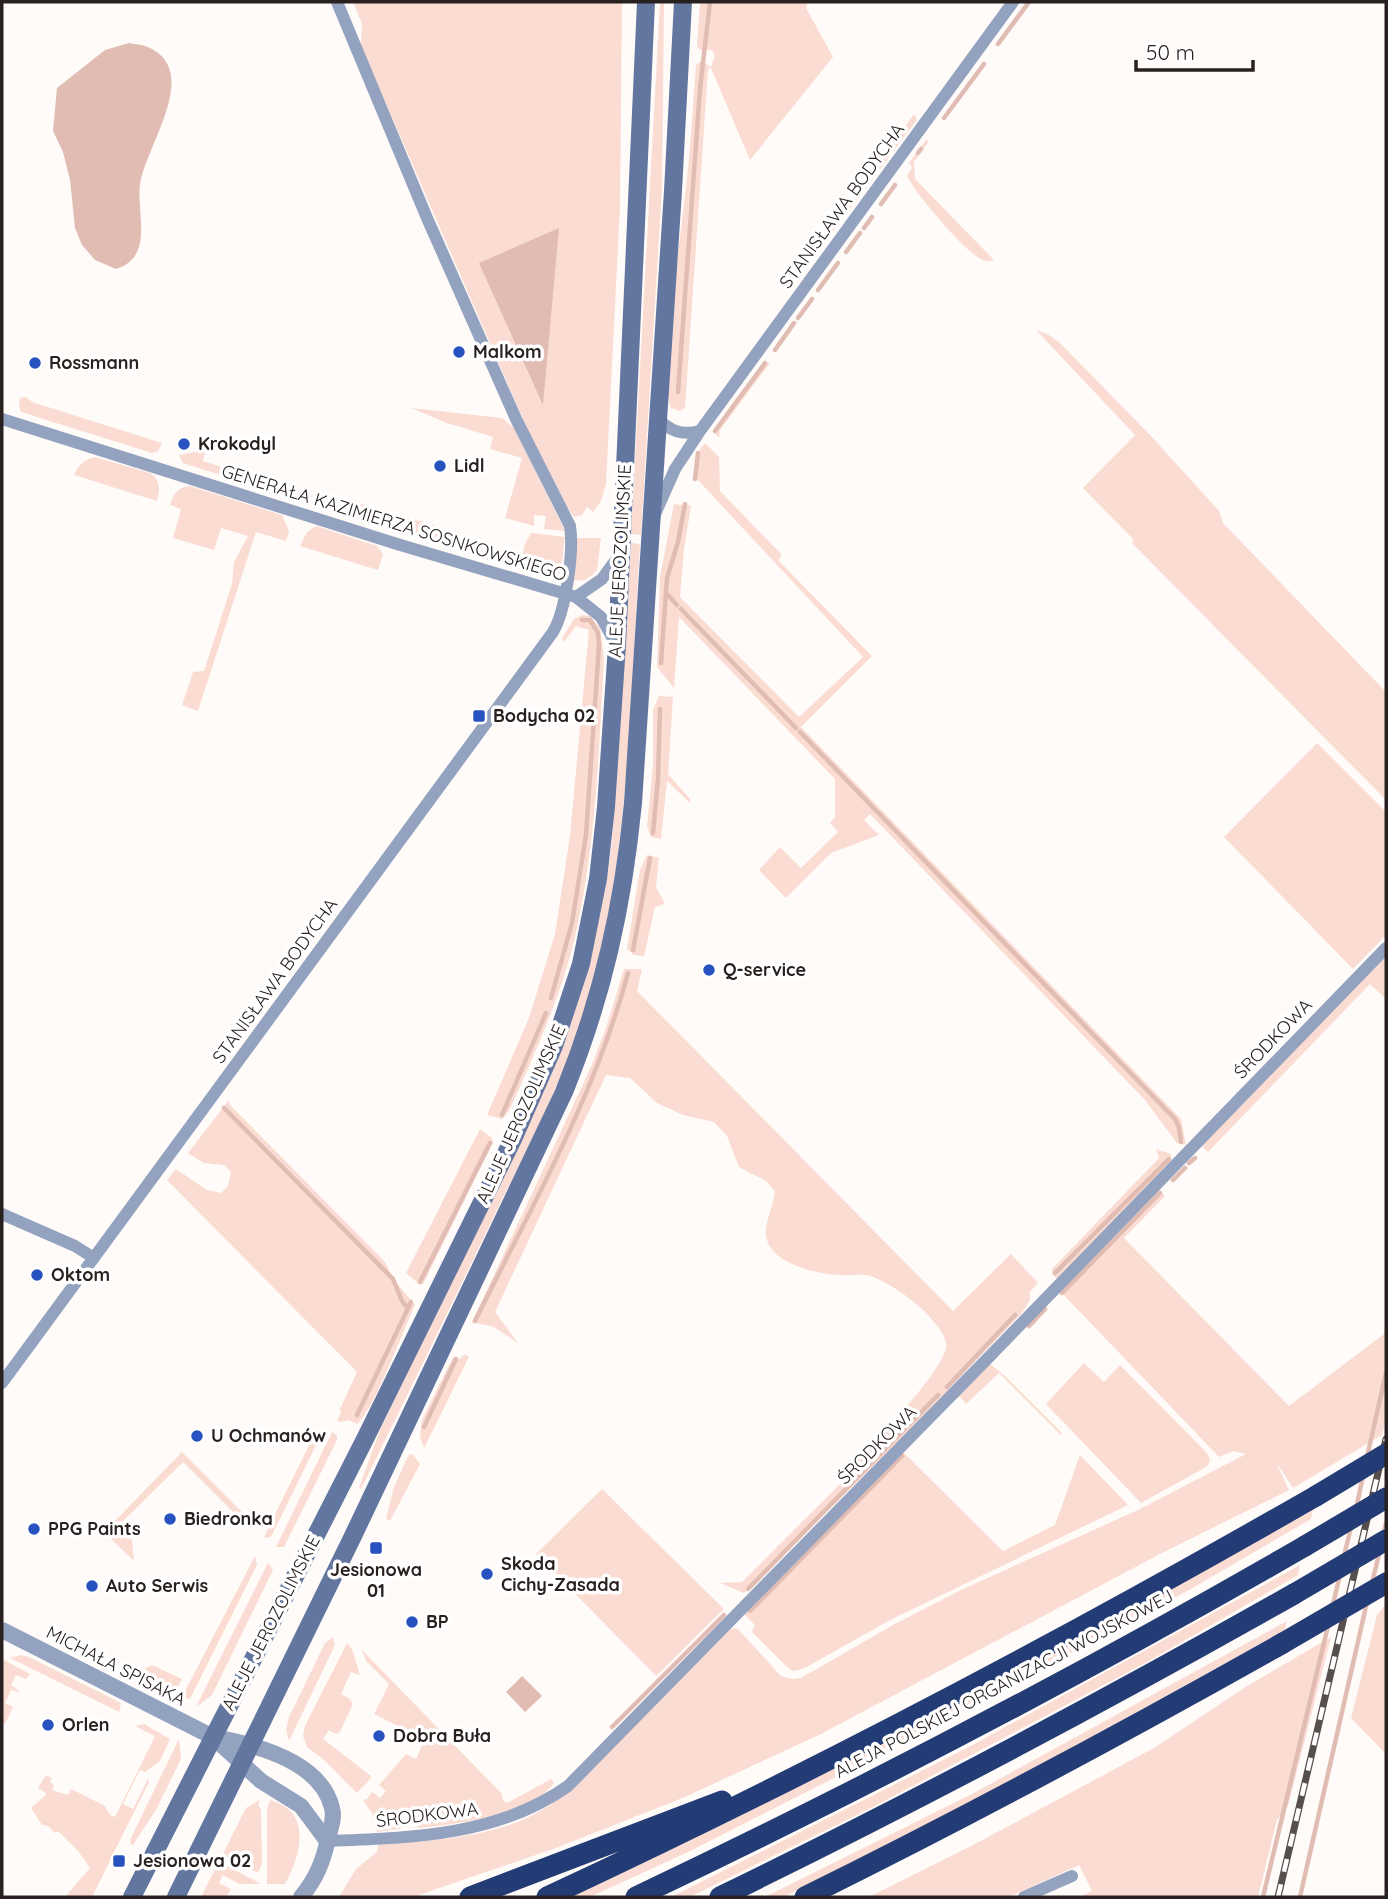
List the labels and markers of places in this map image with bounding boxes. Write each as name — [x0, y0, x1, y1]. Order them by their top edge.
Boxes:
place label: Malkom — [473, 340, 542, 363]
marker: Malkom — [451, 344, 467, 360]
place label: Rossmann — [49, 351, 139, 374]
marker: Rossmann — [27, 355, 43, 371]
place label: Krokodyl — [198, 432, 276, 455]
marker: Krokodyl — [176, 436, 192, 452]
place label: Lidl — [454, 454, 485, 477]
marker: Lidl — [432, 458, 448, 474]
place label: Bodycha 02 — [493, 704, 595, 727]
marker: Bodycha 02 — [471, 708, 487, 724]
place label: Q-service — [723, 958, 806, 981]
marker: Q-service — [701, 962, 717, 978]
place label: Oktom — [51, 1263, 110, 1286]
marker: Oktom — [29, 1267, 45, 1283]
place label: U Ochmanów — [211, 1424, 326, 1447]
marker: U Ochmanów — [189, 1428, 205, 1444]
place label: Biedronka — [184, 1507, 273, 1530]
marker: Biedronka — [162, 1511, 178, 1527]
place label: PPG Paints — [48, 1517, 141, 1540]
marker: PPG Paints — [26, 1521, 42, 1537]
marker: Jesionowa 01 — [368, 1540, 384, 1556]
place label: Skoda Cichy-Zasada — [501, 1552, 620, 1596]
place label: Jesionowa 01 — [330, 1558, 422, 1602]
marker: Skoda Cichy-Zasada — [479, 1566, 495, 1582]
place label: Auto Serwis — [106, 1574, 209, 1597]
marker: Auto Serwis — [84, 1578, 100, 1594]
place label: BP — [426, 1610, 449, 1633]
marker: BP — [404, 1614, 420, 1630]
place label: Orlen — [62, 1713, 110, 1736]
marker: Orlen — [40, 1717, 56, 1733]
place label: Dobra Buła — [393, 1724, 491, 1747]
marker: Dobra Buła — [371, 1728, 387, 1744]
place label: Jesionowa 02 — [133, 1849, 251, 1872]
marker: Jesionowa 02 — [111, 1853, 127, 1869]

